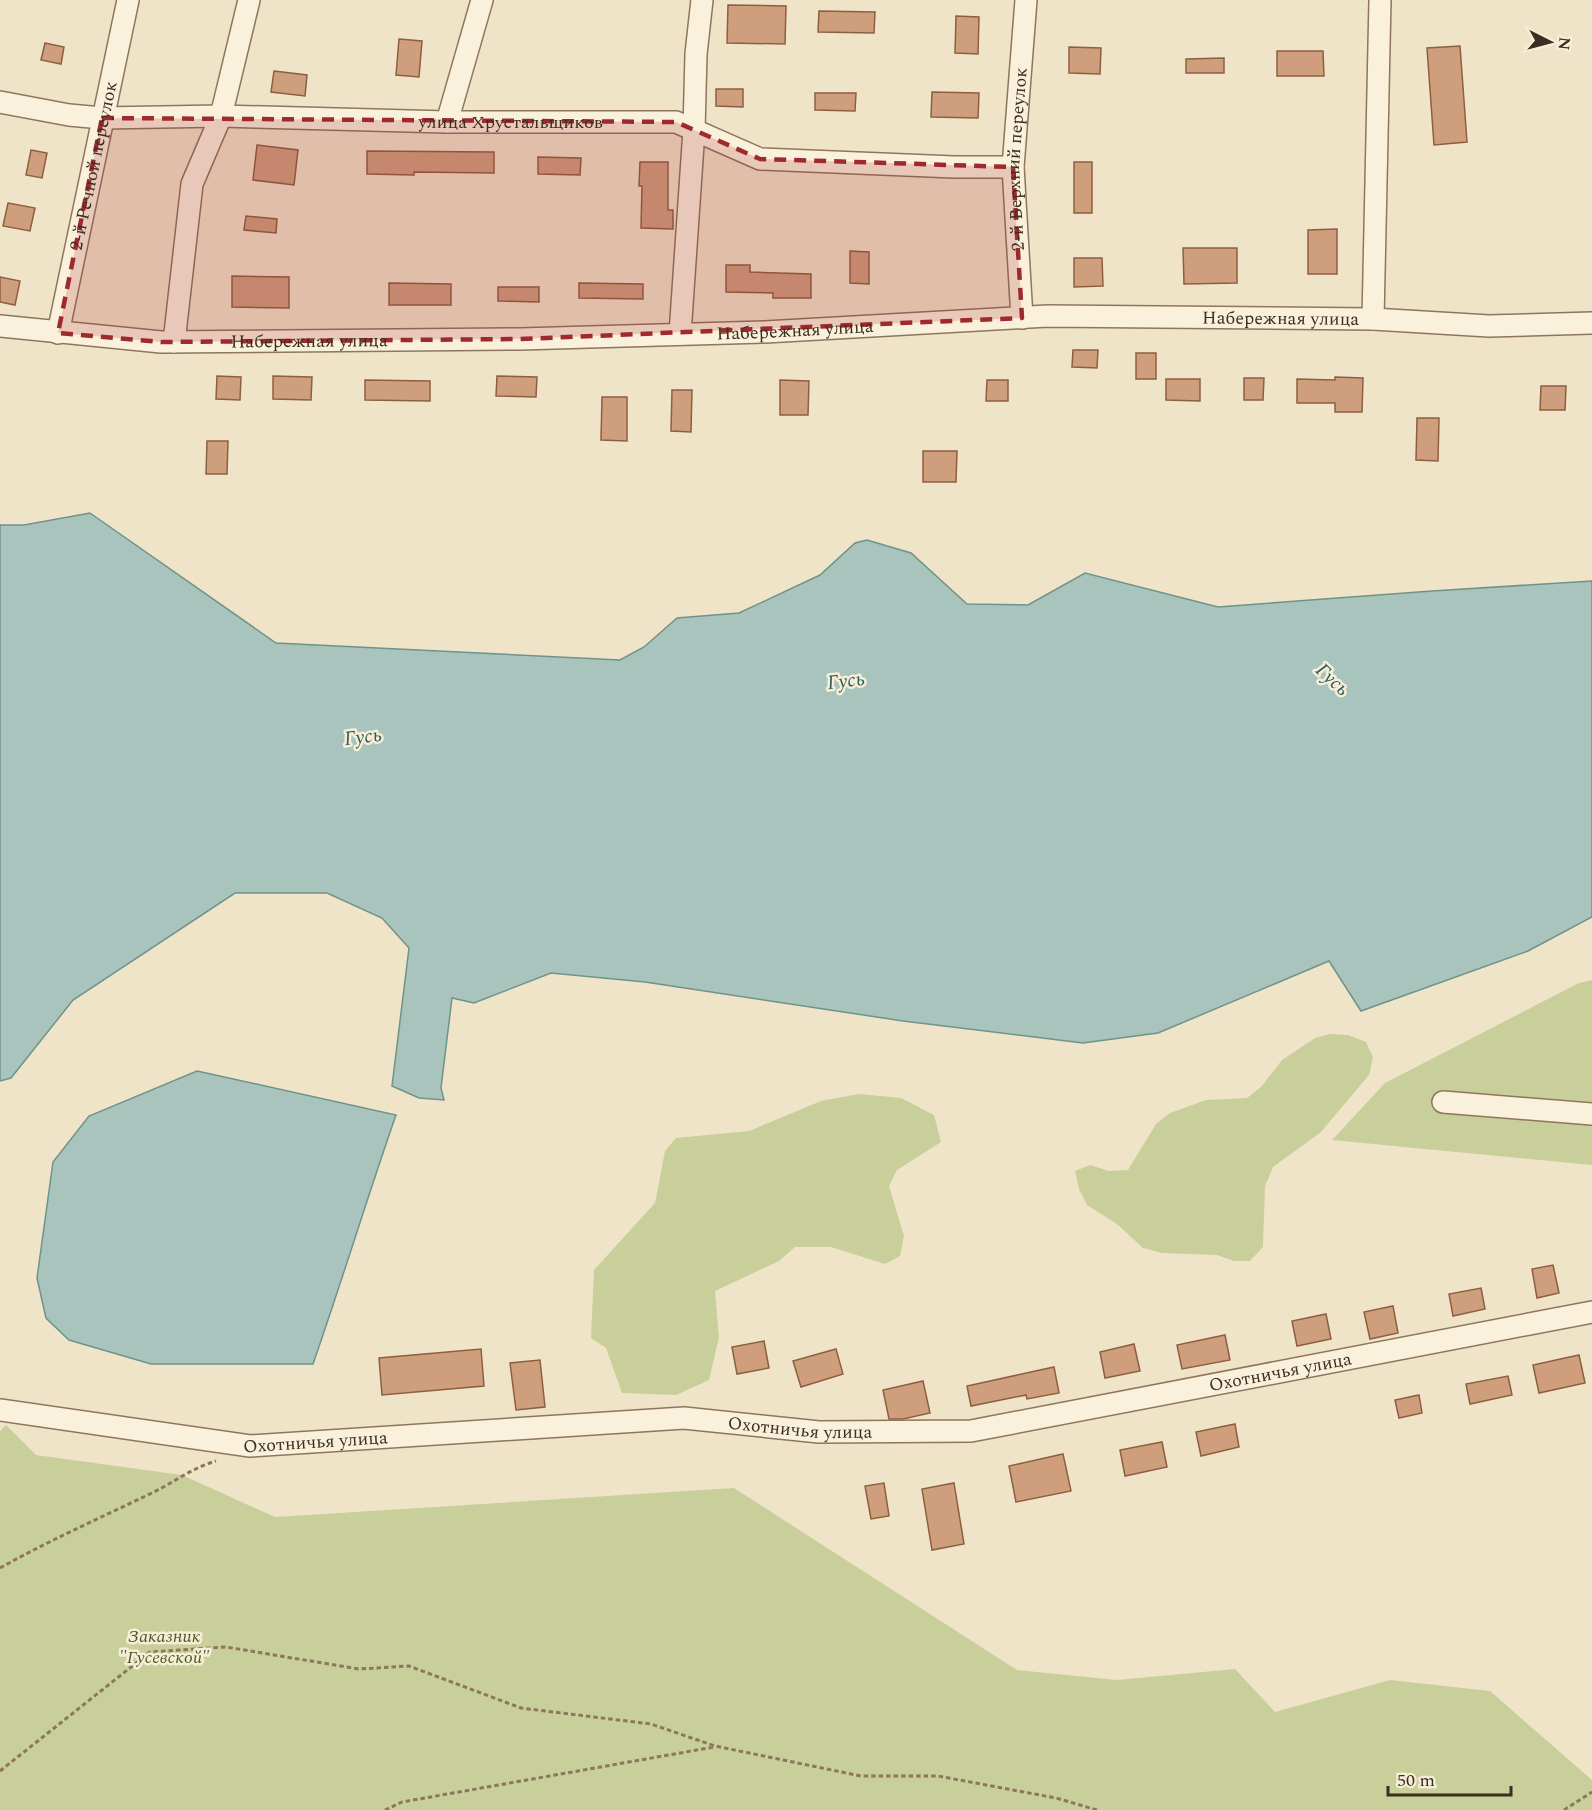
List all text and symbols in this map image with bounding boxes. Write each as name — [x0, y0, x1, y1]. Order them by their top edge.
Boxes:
north arrow — [1520, 12, 1580, 72]
text: N — [1551, 36, 1577, 51]
street label: 2-й Верхний переулок — [1000, 67, 1035, 252]
street label: 2-й Речной переулок — [63, 79, 125, 253]
street label: улица Хрустальщиков — [417, 108, 603, 136]
street label: Набережная улица — [1202, 304, 1359, 333]
street label: Набережная улица — [716, 313, 874, 347]
street label: Набережная улица — [231, 327, 388, 355]
water label: Гусь — [1308, 656, 1356, 704]
water label: Гусь — [826, 664, 867, 698]
water label: Гусь — [343, 720, 384, 754]
street label: Охотничья улица — [1207, 1345, 1354, 1399]
street label: Охотничья улица — [726, 1410, 872, 1446]
street label: Охотничья улица — [242, 1424, 389, 1460]
park label: Заказник "Гусевской" — [119, 1623, 210, 1671]
scale bar — [1388, 1759, 1511, 1797]
text: 50 m — [1397, 1767, 1435, 1794]

